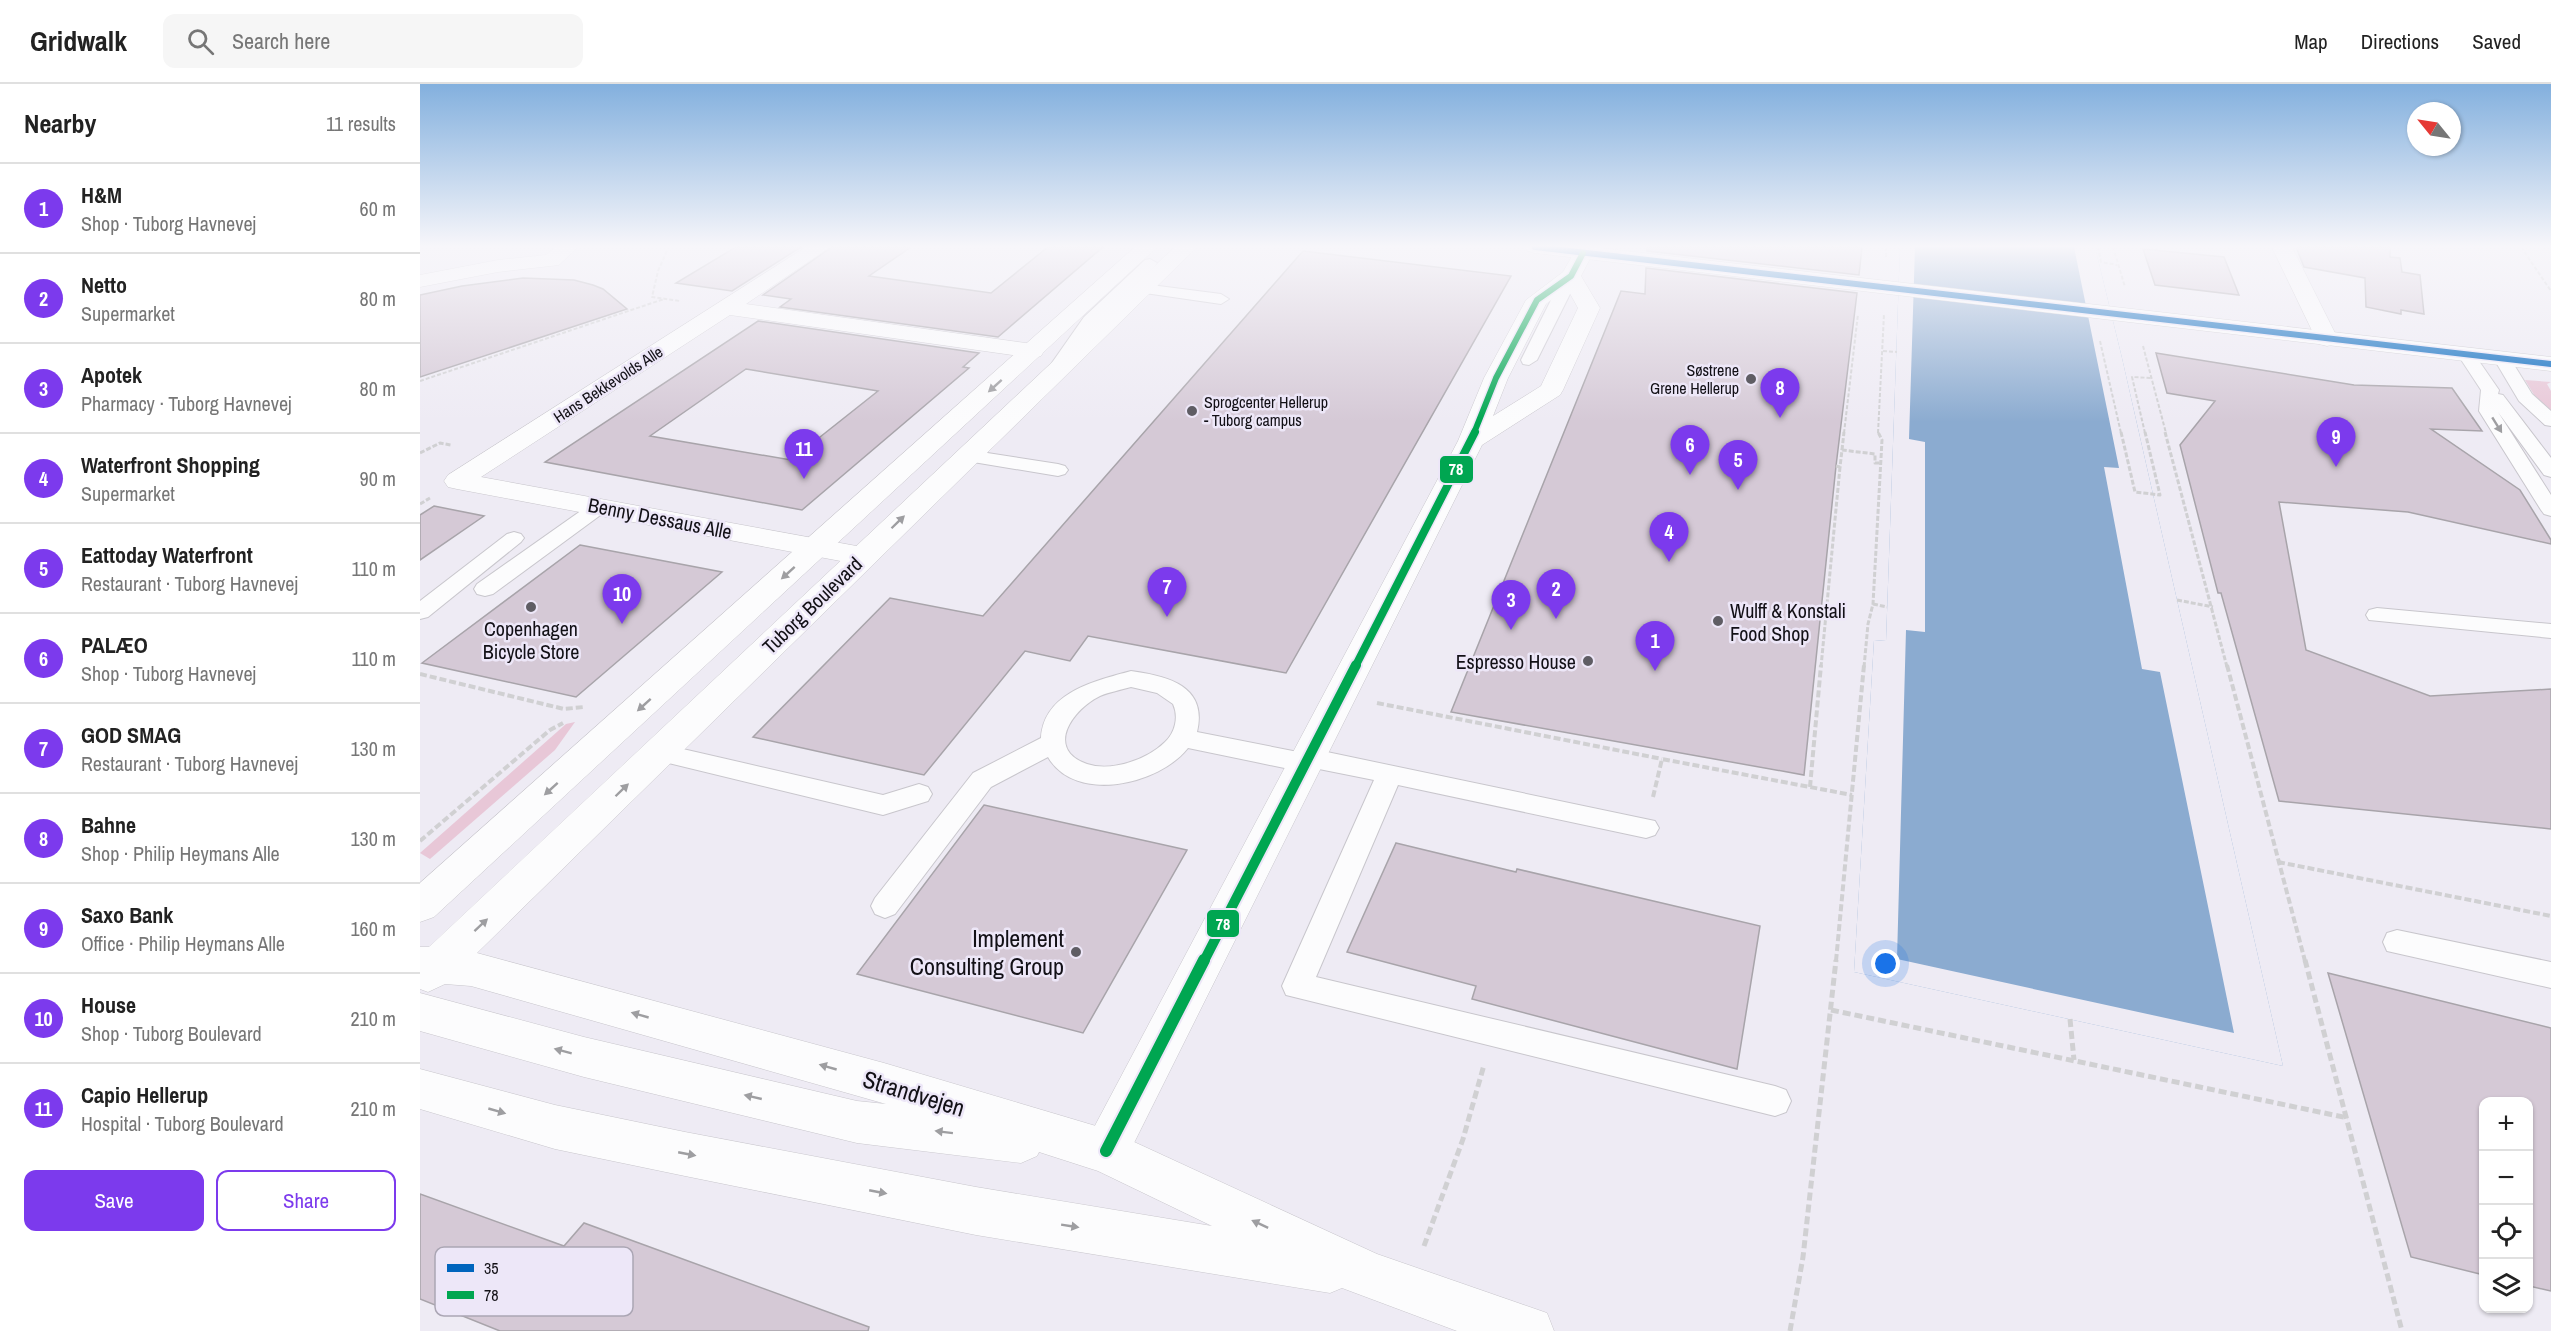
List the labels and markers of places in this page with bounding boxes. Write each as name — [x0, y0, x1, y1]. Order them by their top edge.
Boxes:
place label: Søstrene Grene Hellerup — [1650, 359, 1739, 399]
pin: 8 — [1760, 368, 1800, 418]
marker: Søstrene Grene Hellerup — [1744, 372, 1758, 386]
place label: Sprogcenter Hellerup - Tuborg campus — [1204, 391, 1328, 431]
marker: Sprogcenter Hellerup - Tuborg campus — [1185, 404, 1199, 418]
pin: 9 — [2316, 418, 2356, 467]
pin: 6 — [1670, 426, 1710, 475]
pin: 11 — [784, 430, 824, 479]
pin: 5 — [1718, 440, 1758, 490]
pin: 4 — [1650, 512, 1688, 562]
pin: 7 — [1148, 568, 1186, 617]
pin: 2 — [1536, 570, 1576, 619]
pin: 10 — [602, 574, 642, 624]
pin: 3 — [1492, 580, 1530, 630]
place label: Wulff & Konstali Food Shop — [1730, 597, 1846, 647]
marker: Copenhagen Bicycle Store — [524, 600, 538, 614]
marker: Wulff & Konstali Food Shop — [1711, 614, 1725, 628]
place label: Copenhagen Bicycle Store — [483, 615, 579, 665]
pin: 1 — [1636, 622, 1674, 671]
place label: Espresso House — [1456, 648, 1576, 675]
marker: Espresso House — [1581, 654, 1595, 668]
place label: Implement Consulting Group — [910, 922, 1065, 982]
marker: Implement Consulting Group — [1069, 945, 1083, 959]

